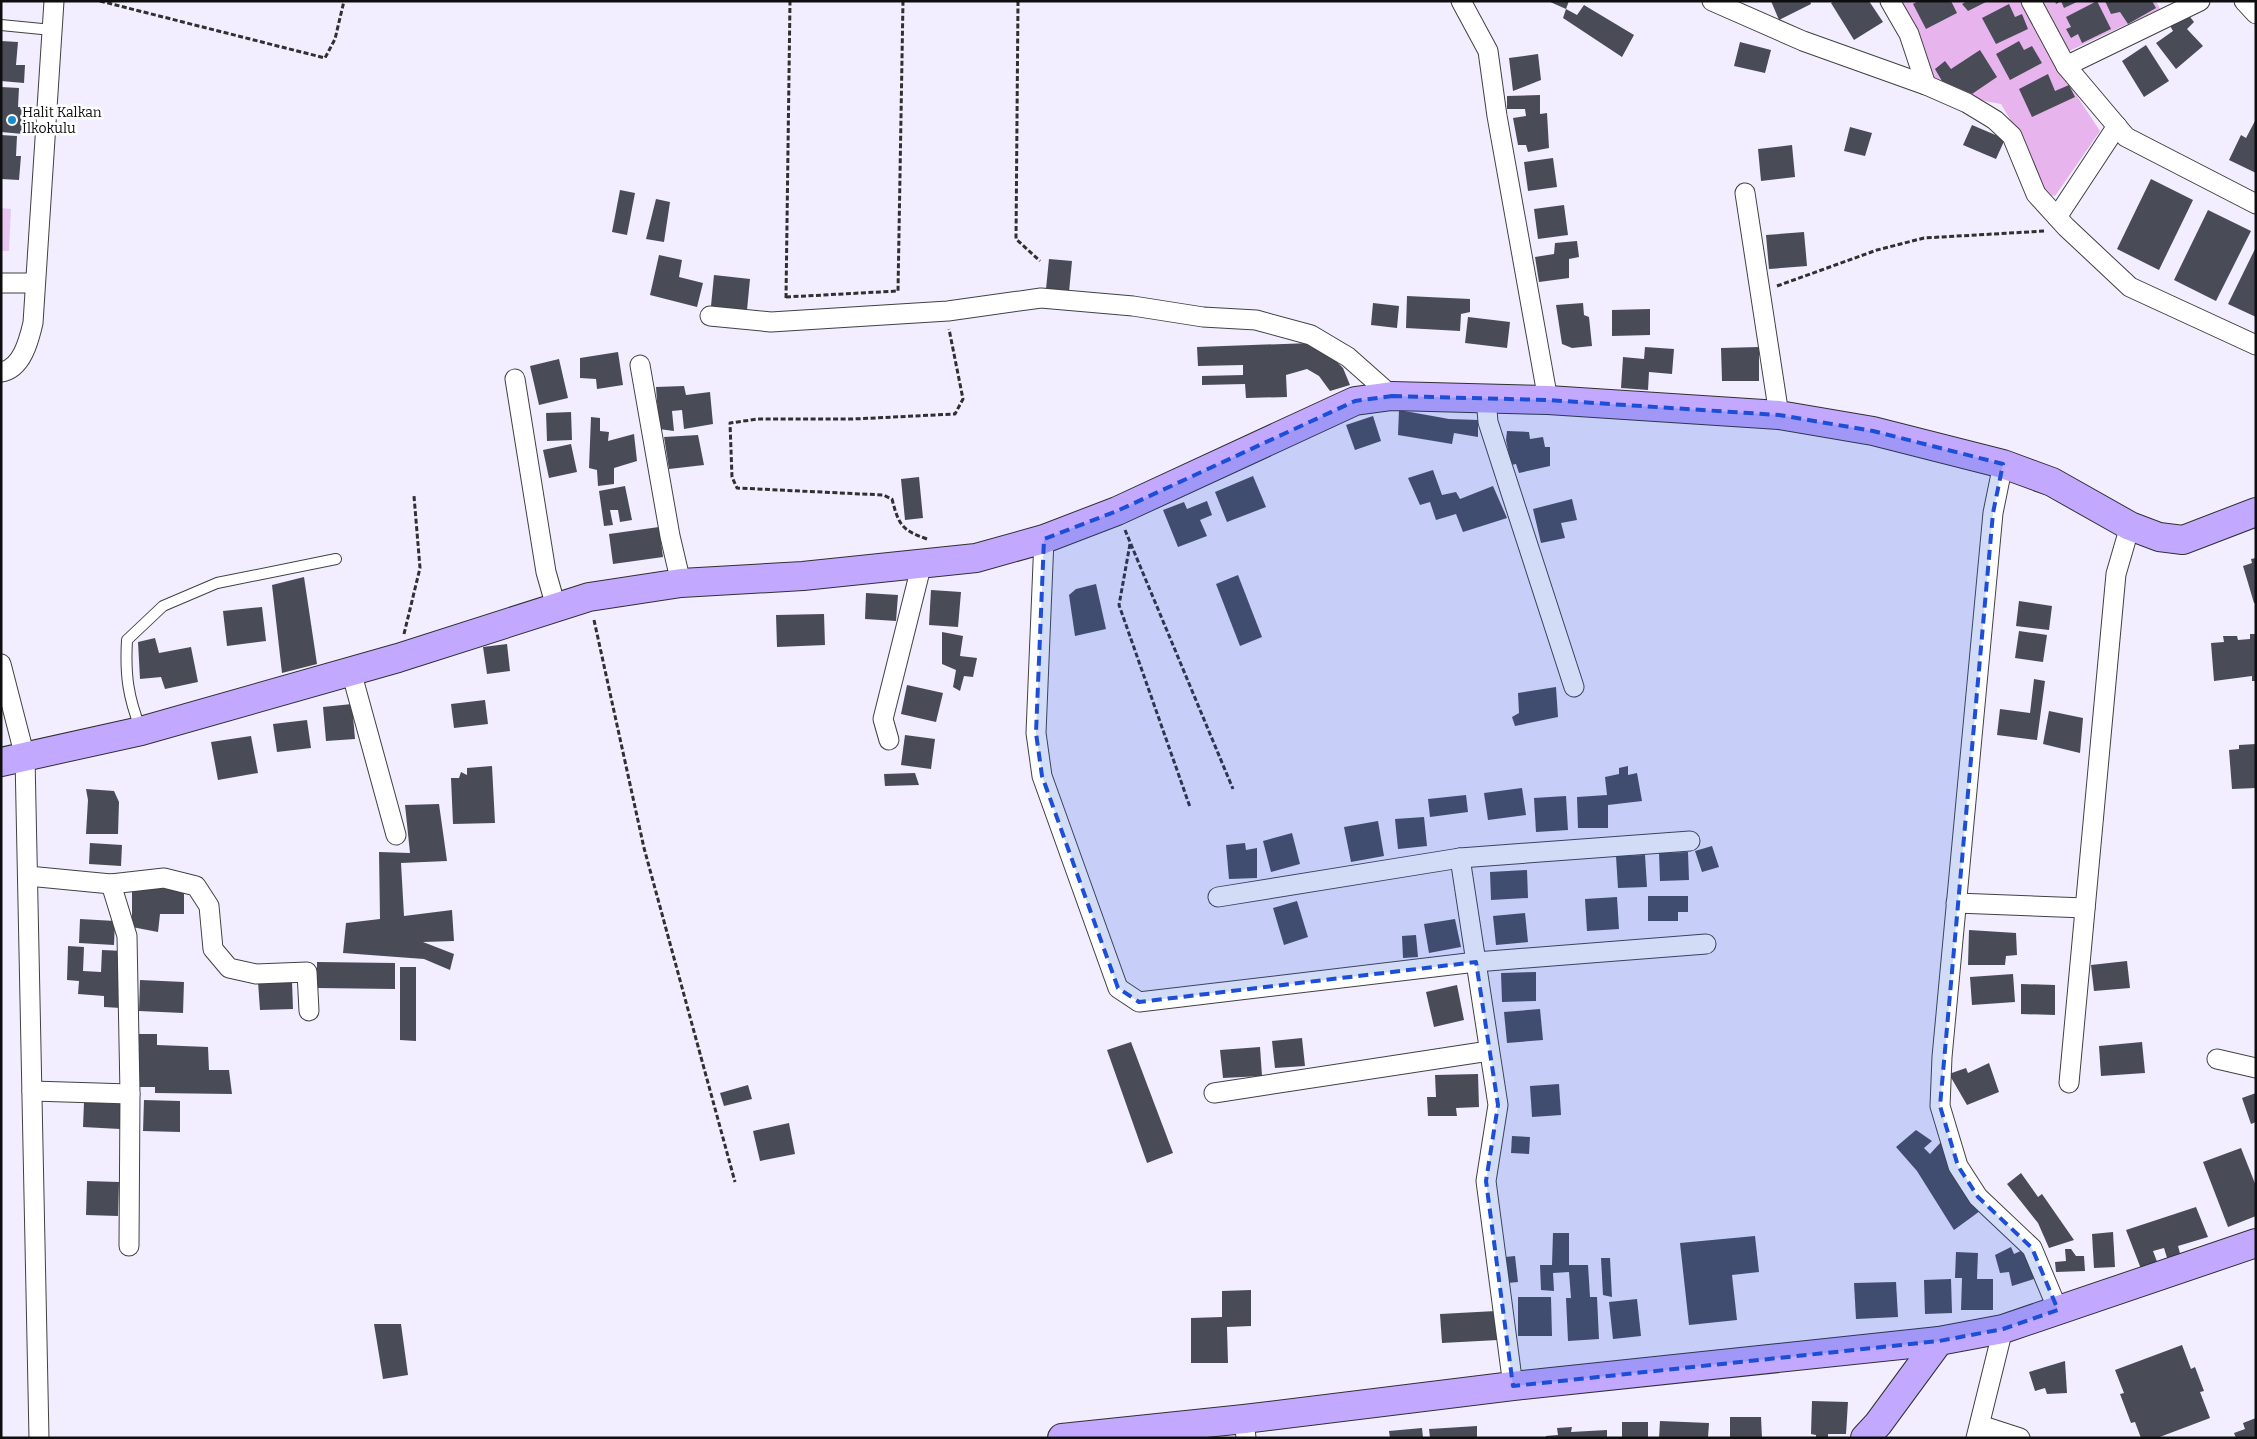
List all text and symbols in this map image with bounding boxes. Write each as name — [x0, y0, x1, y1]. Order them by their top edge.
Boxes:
place label: Halit Kalkan İlkokulu — [22, 104, 102, 137]
marker: Halit Kalkan İlkokulu — [6, 114, 18, 126]

